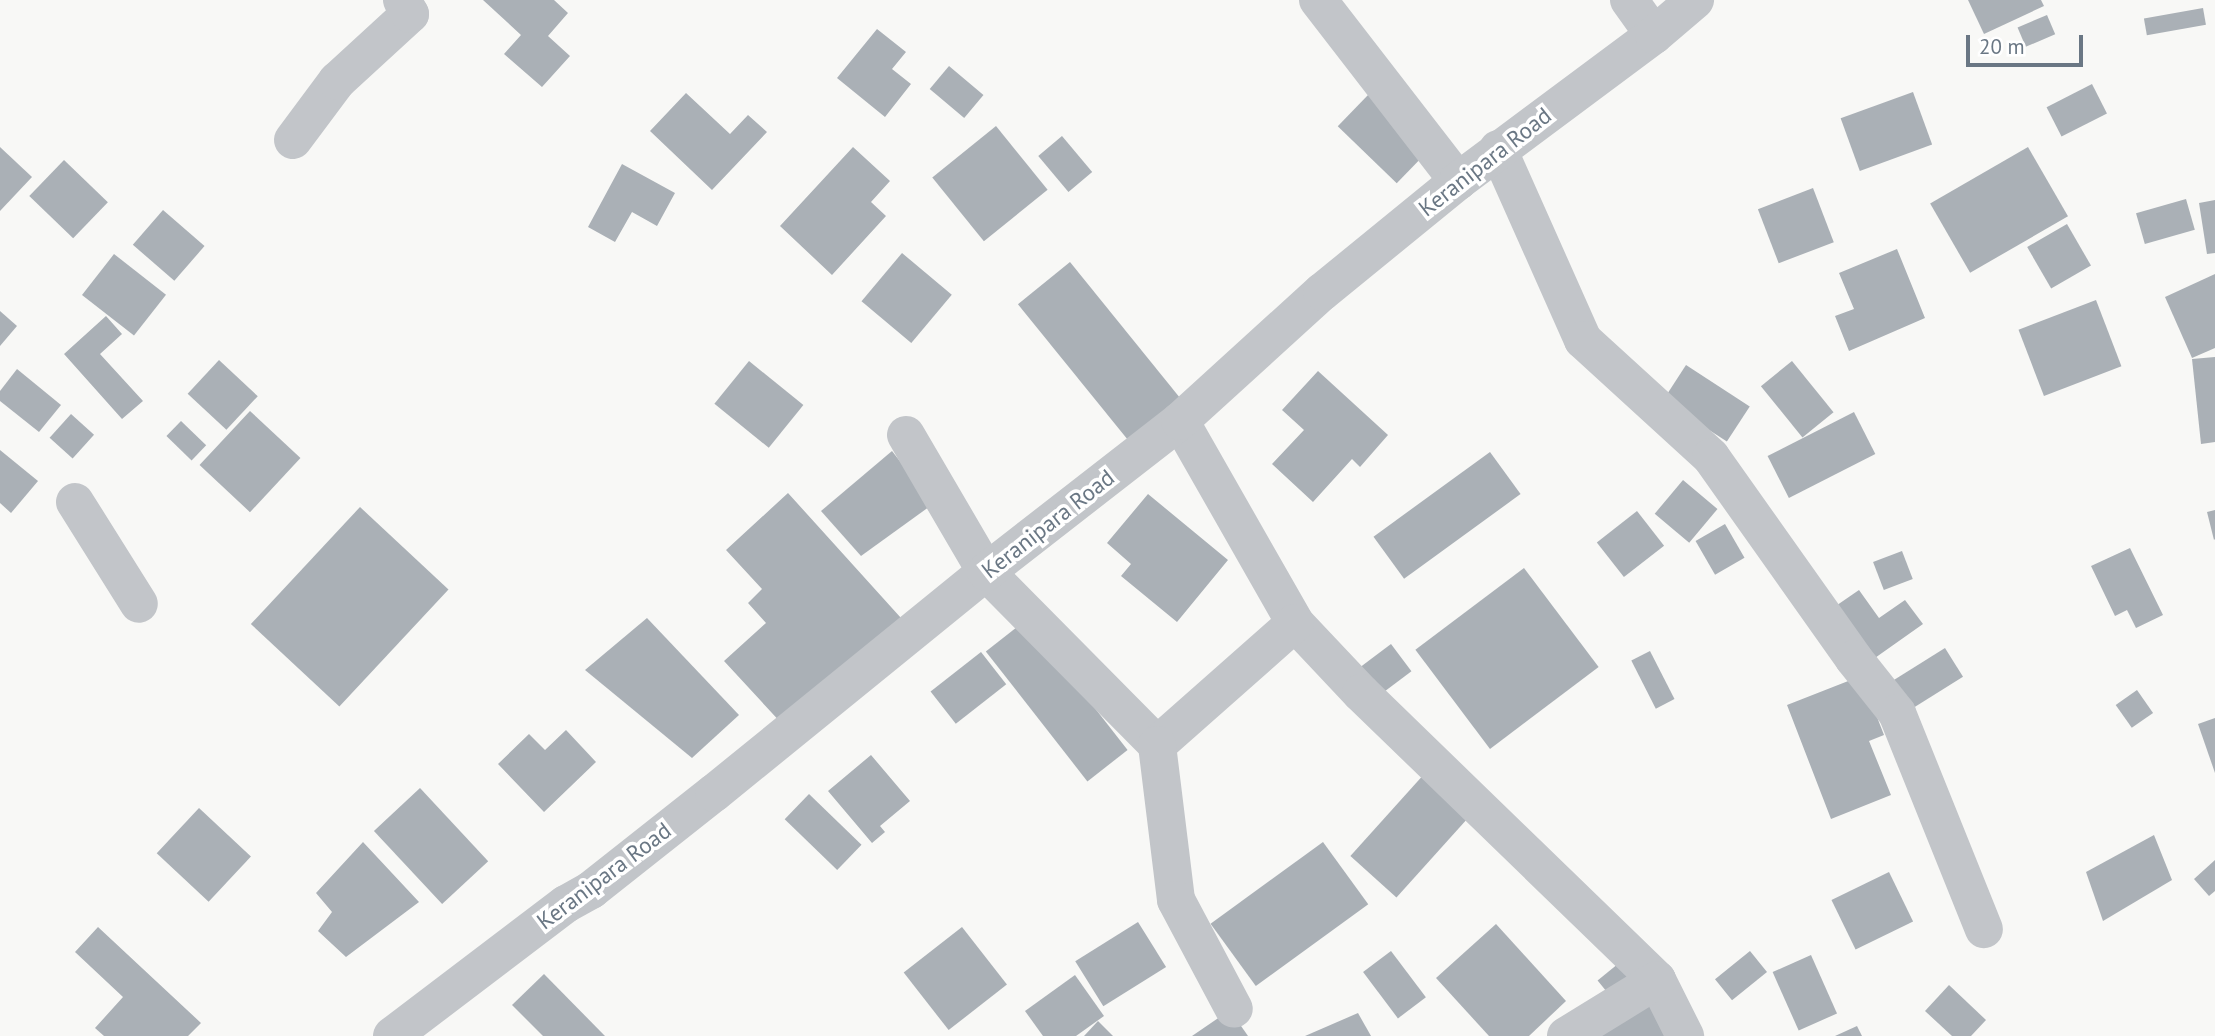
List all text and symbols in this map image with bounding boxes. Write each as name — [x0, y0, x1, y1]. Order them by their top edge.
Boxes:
scale bar — [1970, 21, 2087, 65]
text: 20 m — [1979, 33, 2025, 60]
street label: Keranipara Road — [1413, 102, 1557, 222]
street label: Keranipara Road — [976, 464, 1120, 584]
street label: Keranipara Road — [532, 817, 676, 935]

